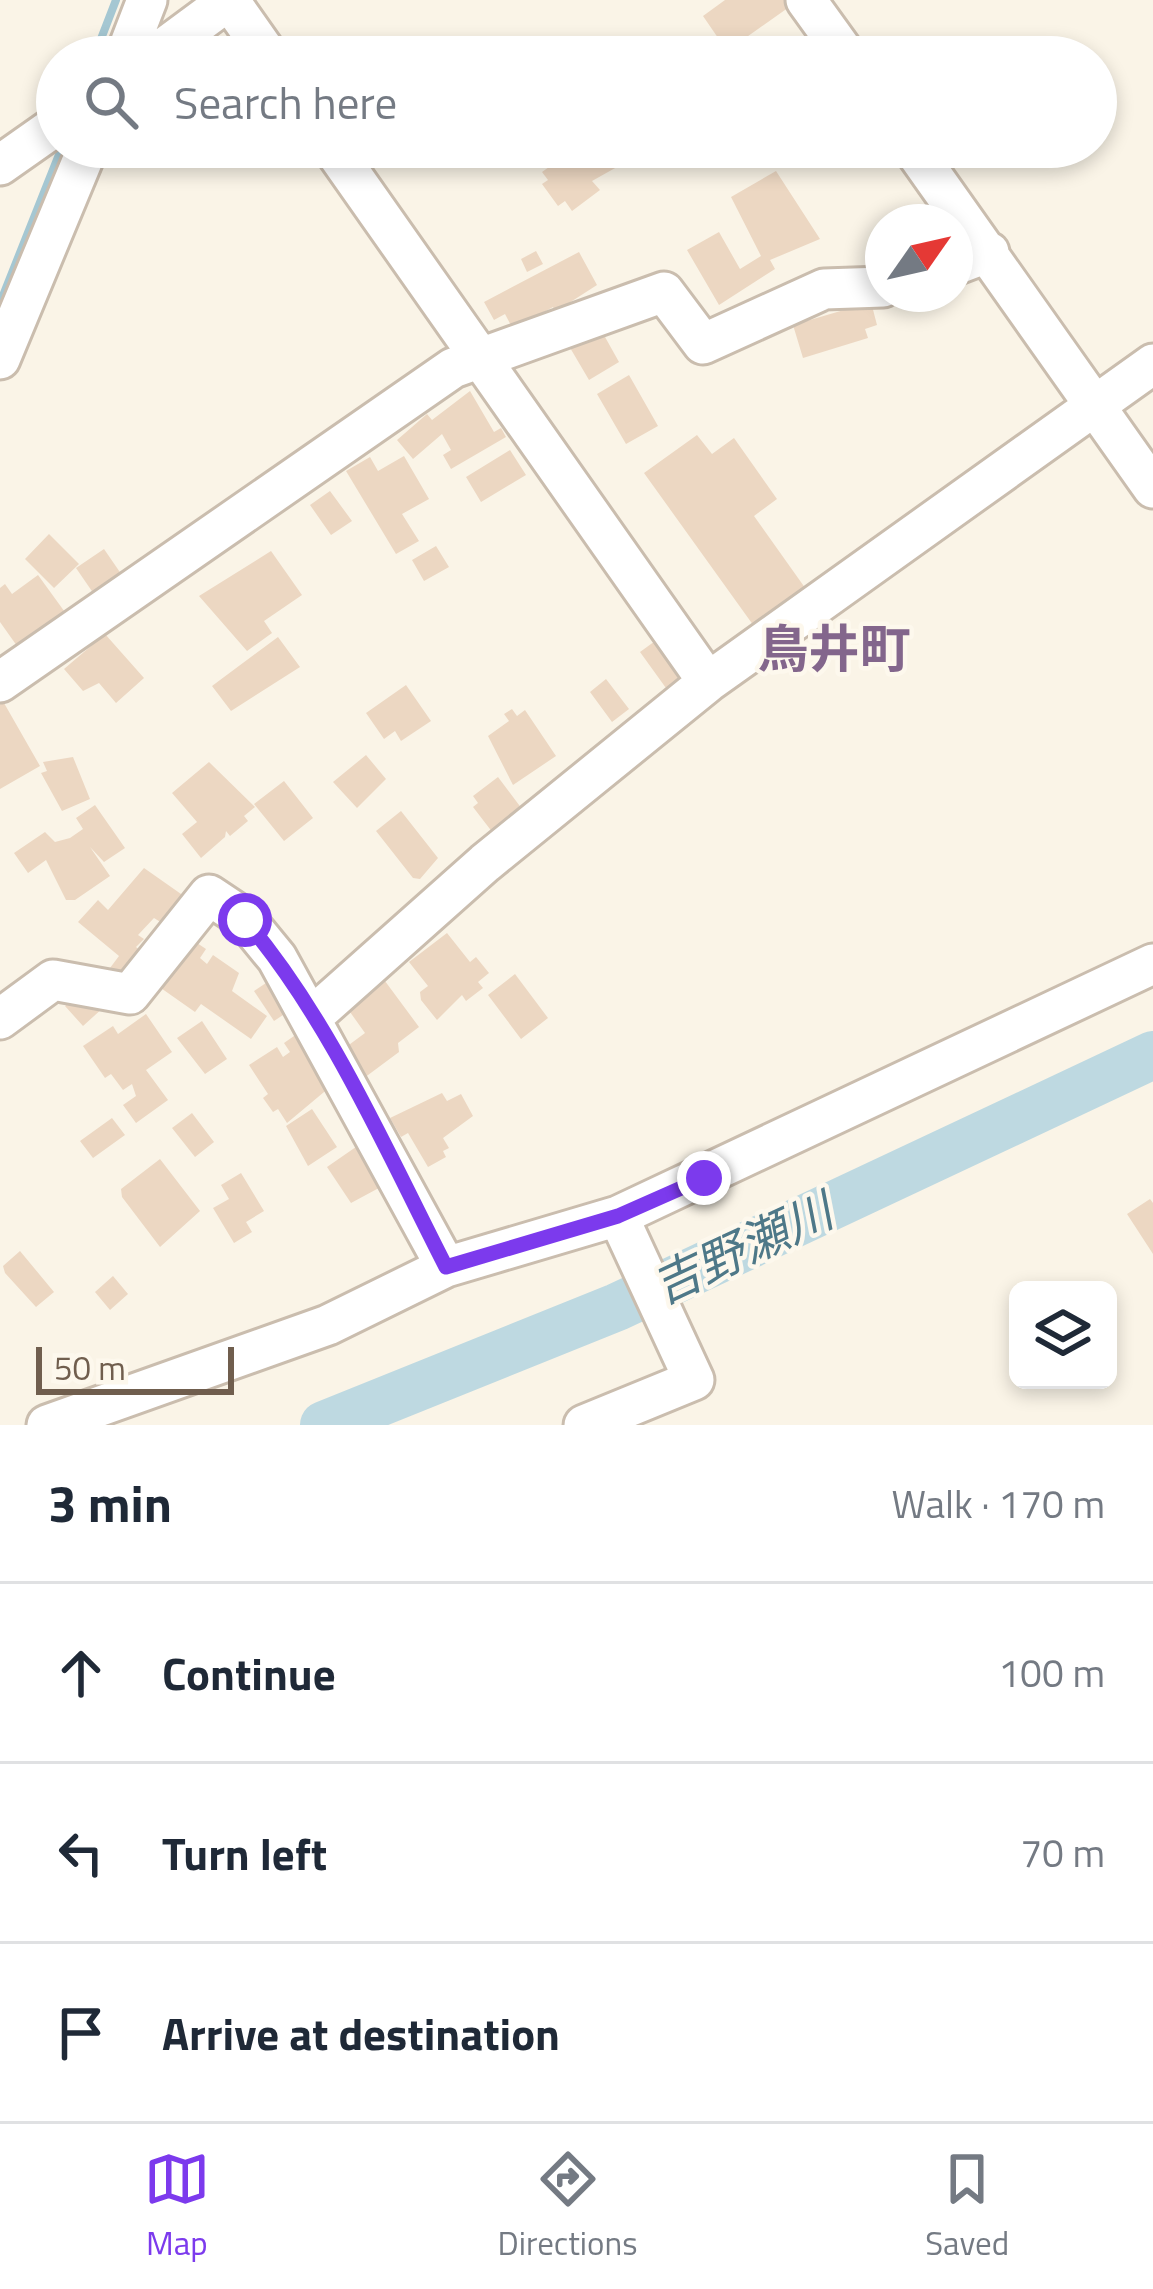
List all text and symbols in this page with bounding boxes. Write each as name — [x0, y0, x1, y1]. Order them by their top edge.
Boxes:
search box — [36, 36, 1117, 168]
text: Search here — [174, 68, 397, 136]
icon: search — [78, 69, 144, 135]
north arrow — [865, 204, 973, 312]
district label: 鳥井町 — [757, 609, 911, 687]
route start — [218, 893, 272, 947]
route end — [677, 1151, 731, 1205]
water label: 吉野瀬川 — [640, 1172, 849, 1322]
map controls — [1009, 1281, 1117, 1389]
button: layers — [1009, 1281, 1117, 1389]
scale bar — [36, 1341, 234, 1394]
text: 50 m — [54, 1343, 126, 1393]
text: 3 min — [48, 1464, 172, 1542]
text: Walk · 170 m — [891, 1474, 1105, 1533]
text: Continue — [162, 1639, 336, 1707]
icon: ahead — [48, 1640, 114, 1706]
text: 100 m — [998, 1643, 1105, 1702]
text: Turn left — [162, 1819, 327, 1887]
icon: left — [48, 1820, 114, 1886]
text: 70 m — [1020, 1823, 1105, 1882]
text: Arrive at destination — [162, 1999, 560, 2067]
icon: arrive — [48, 2000, 114, 2066]
tab: Map — [144, 2146, 210, 2268]
tab: Directions — [498, 2146, 637, 2268]
tab: Saved — [925, 2146, 1009, 2268]

